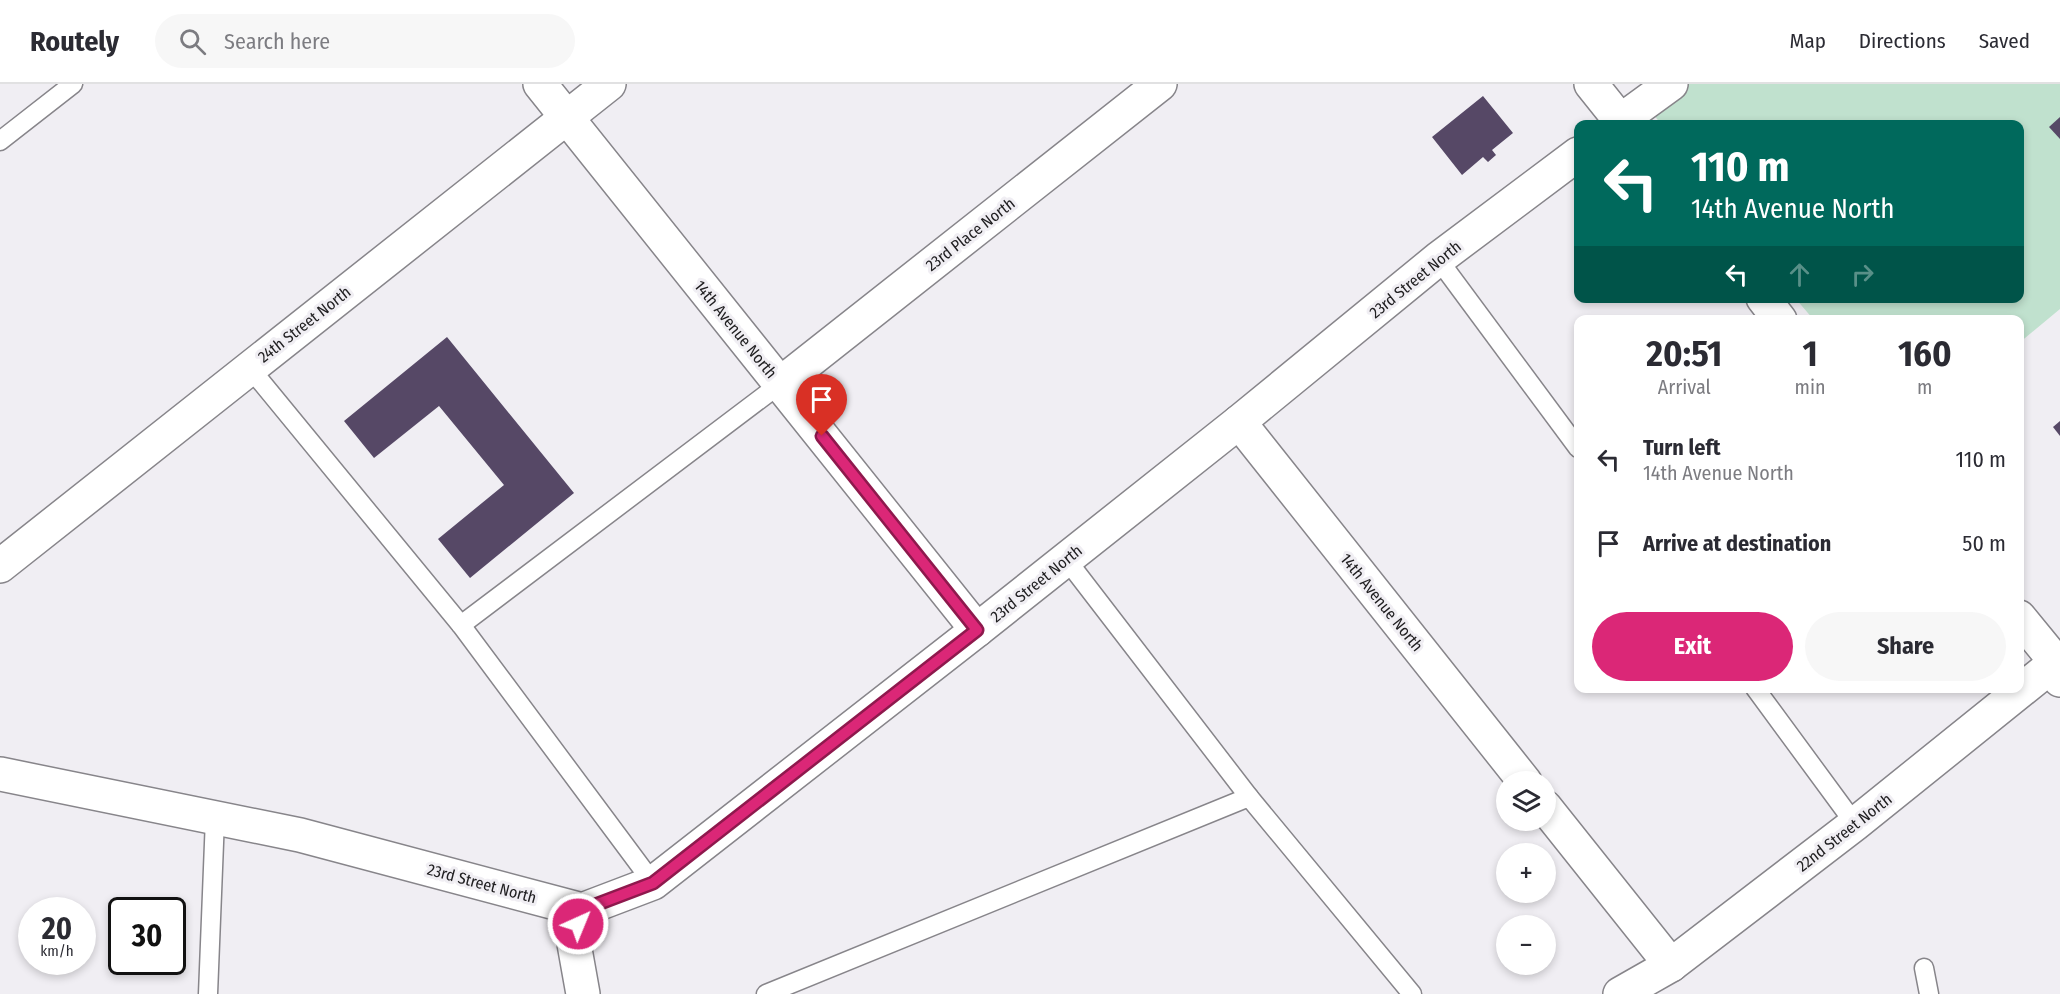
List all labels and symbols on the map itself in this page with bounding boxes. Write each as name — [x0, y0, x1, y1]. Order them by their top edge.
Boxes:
street label: 23rd Place North — [922, 194, 1019, 275]
street label: 23rd Street North — [1366, 237, 1465, 322]
street label: 14th Avenue North — [690, 276, 781, 382]
street label: 24th Street North — [254, 282, 354, 366]
pin — [796, 374, 847, 436]
street label: 23rd Street North — [987, 541, 1086, 626]
street label: 14th Avenue North — [1336, 549, 1427, 655]
street label: 22nd Street North — [1793, 789, 1896, 875]
street label: 23rd Street North — [425, 860, 539, 907]
position arrow — [546, 892, 610, 956]
speed limit sign: 30 — [108, 897, 186, 975]

